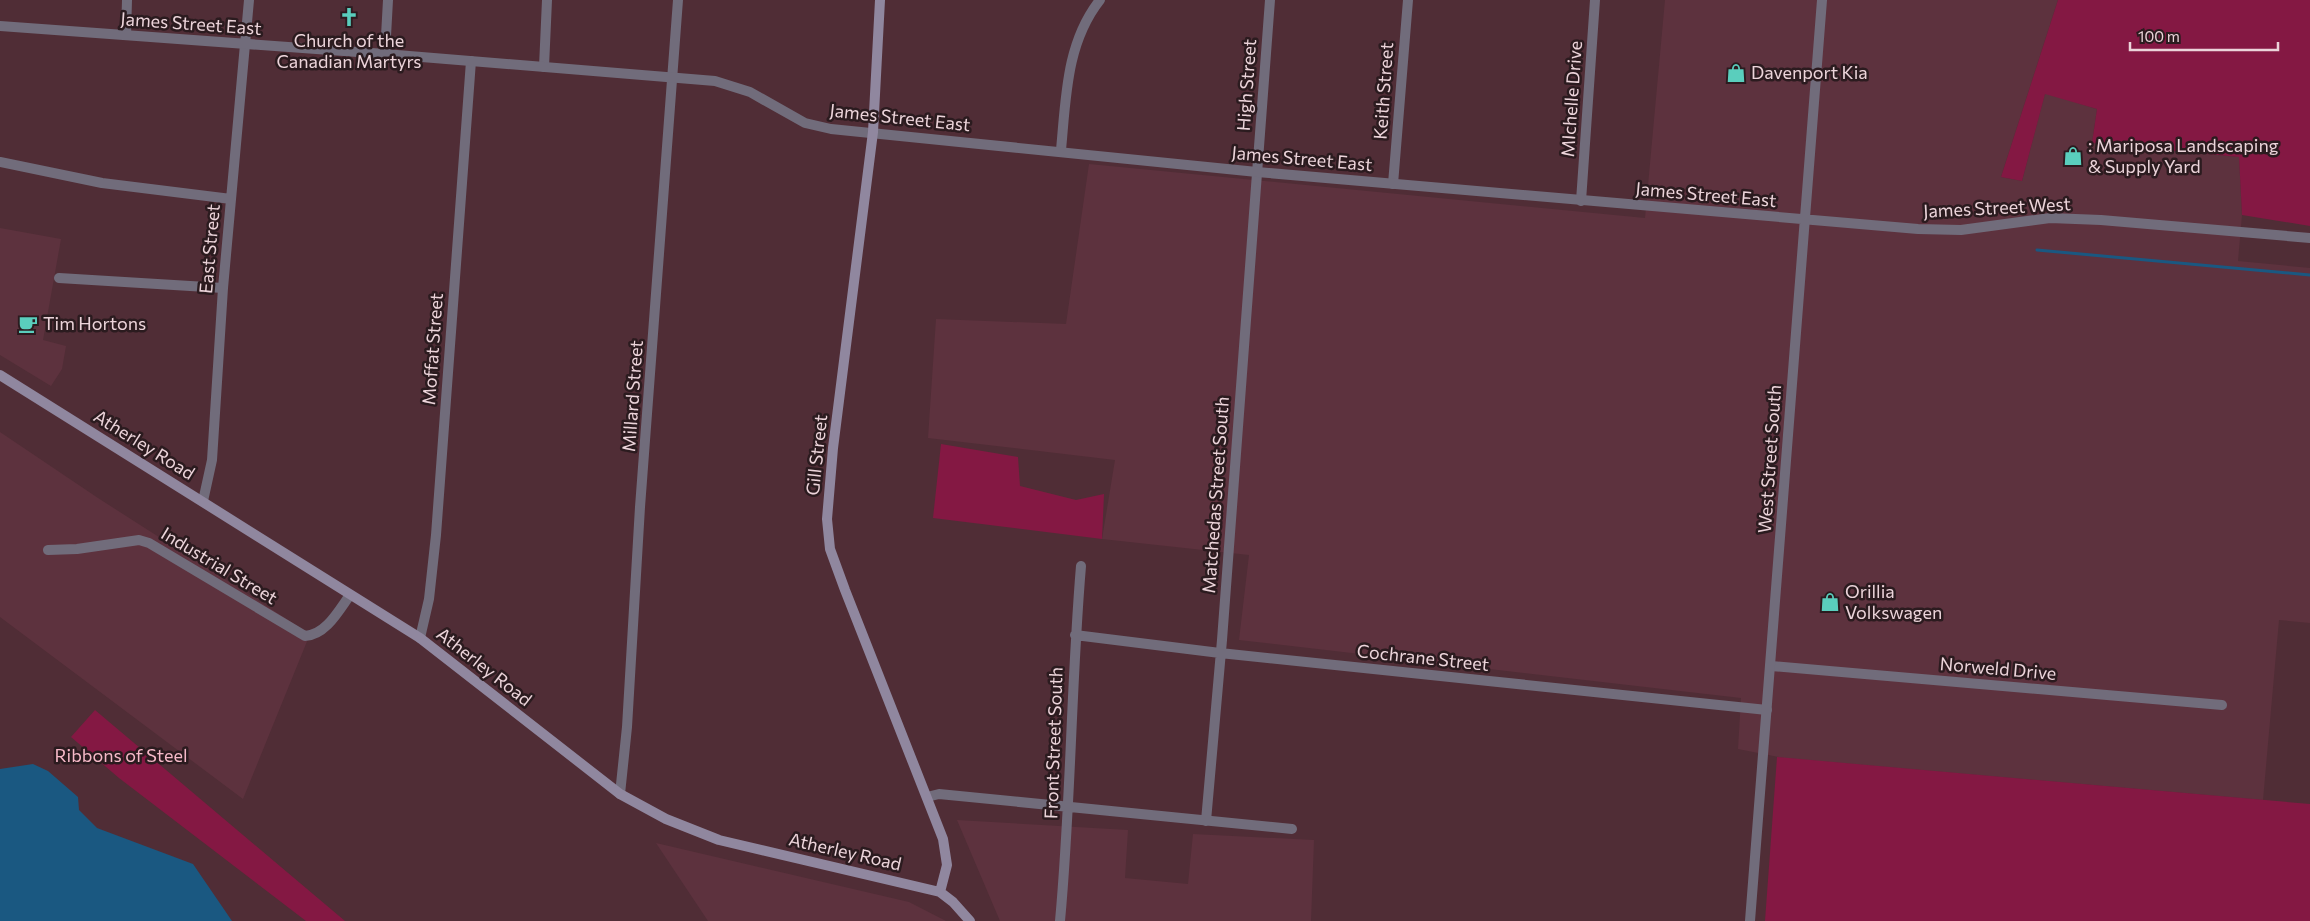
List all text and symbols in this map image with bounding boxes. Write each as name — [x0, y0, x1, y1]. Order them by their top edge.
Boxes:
church icon: Church of the Canadian Martyrs — [338, 6, 360, 28]
street label: James Street East — [120, 7, 262, 39]
scale bar — [2130, 20, 2278, 52]
text: 100 m — [2138, 27, 2180, 45]
place label: Church of the Canadian Martyrs — [276, 29, 422, 72]
street label: High Street — [1232, 38, 1260, 132]
street label: MIchelle Drive — [1556, 40, 1586, 158]
street label: Keith Street — [1369, 41, 1397, 140]
place label: Davenport Kia — [1751, 61, 1868, 83]
shop icon: Davenport Kia — [1725, 62, 1747, 84]
street label: James Street East — [829, 99, 972, 135]
place label: : Mariposa Landscaping & Supply Yard — [2088, 134, 2279, 177]
street label: James Street East — [1231, 141, 1373, 175]
shop icon: : Mariposa Landscaping & Supply Yard — [2062, 145, 2084, 167]
street label: James Street East — [1635, 177, 1777, 211]
street label: James Street West — [1923, 192, 2071, 222]
street label: East Street — [194, 203, 224, 295]
street label: Moffat Street — [417, 292, 447, 406]
place label: Tim Hortons — [43, 312, 146, 334]
cafe icon: Tim Hortons — [17, 313, 39, 335]
street label: Millard Street — [617, 339, 647, 453]
street label: West Street South — [1753, 384, 1785, 534]
street label: Matchedas Street South — [1197, 396, 1233, 594]
street label: Atherley Road — [90, 404, 199, 484]
street label: Gill Street — [801, 413, 831, 496]
street label: Industrial Street — [158, 522, 282, 608]
place label: Orillia Volkswagen — [1845, 580, 1942, 623]
shop icon: Orillia Volkswagen — [1819, 591, 1841, 613]
street label: Atherley Road — [433, 622, 537, 710]
street label: Cochrane Street — [1356, 639, 1490, 675]
street label: Norweld Drive — [1939, 652, 2057, 684]
street label: Front Street South — [1039, 667, 1067, 819]
park label: Ribbons of Steel — [54, 744, 188, 766]
street label: Atherley Road — [787, 827, 904, 875]

